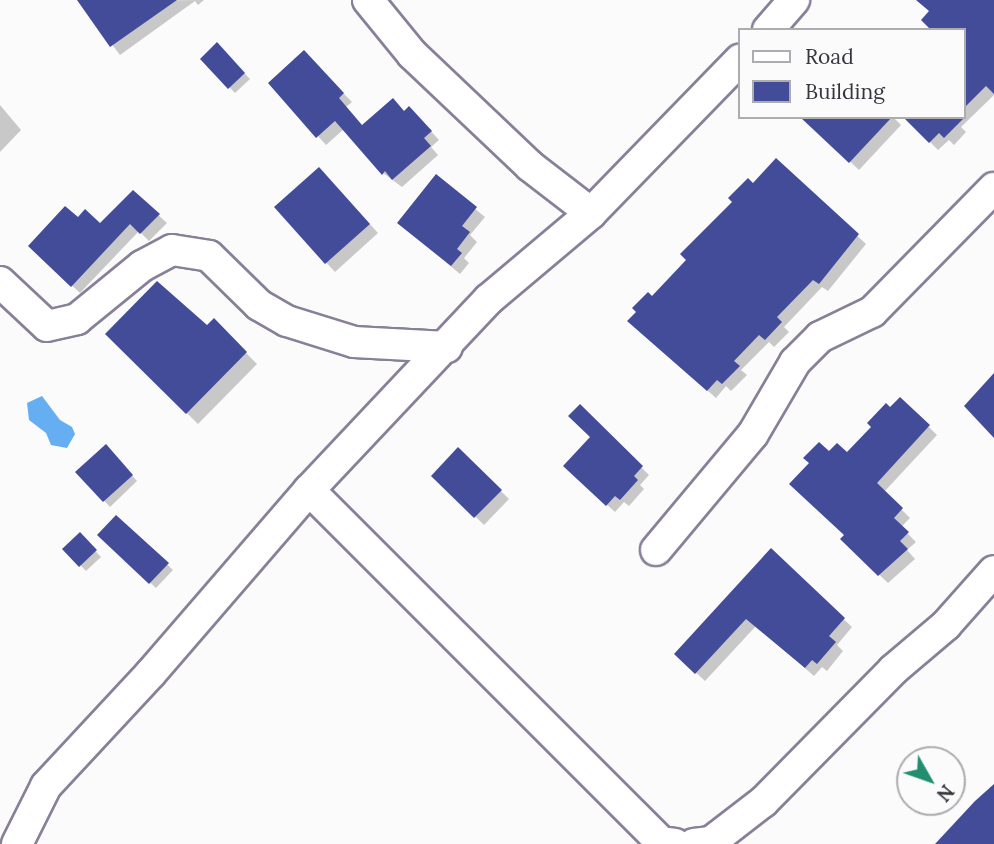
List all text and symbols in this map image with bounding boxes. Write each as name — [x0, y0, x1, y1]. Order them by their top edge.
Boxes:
legend — [738, 28, 966, 119]
text: Road — [805, 43, 854, 70]
text: Building — [805, 78, 885, 105]
north arrow — [896, 746, 966, 816]
text: N — [932, 780, 959, 807]

